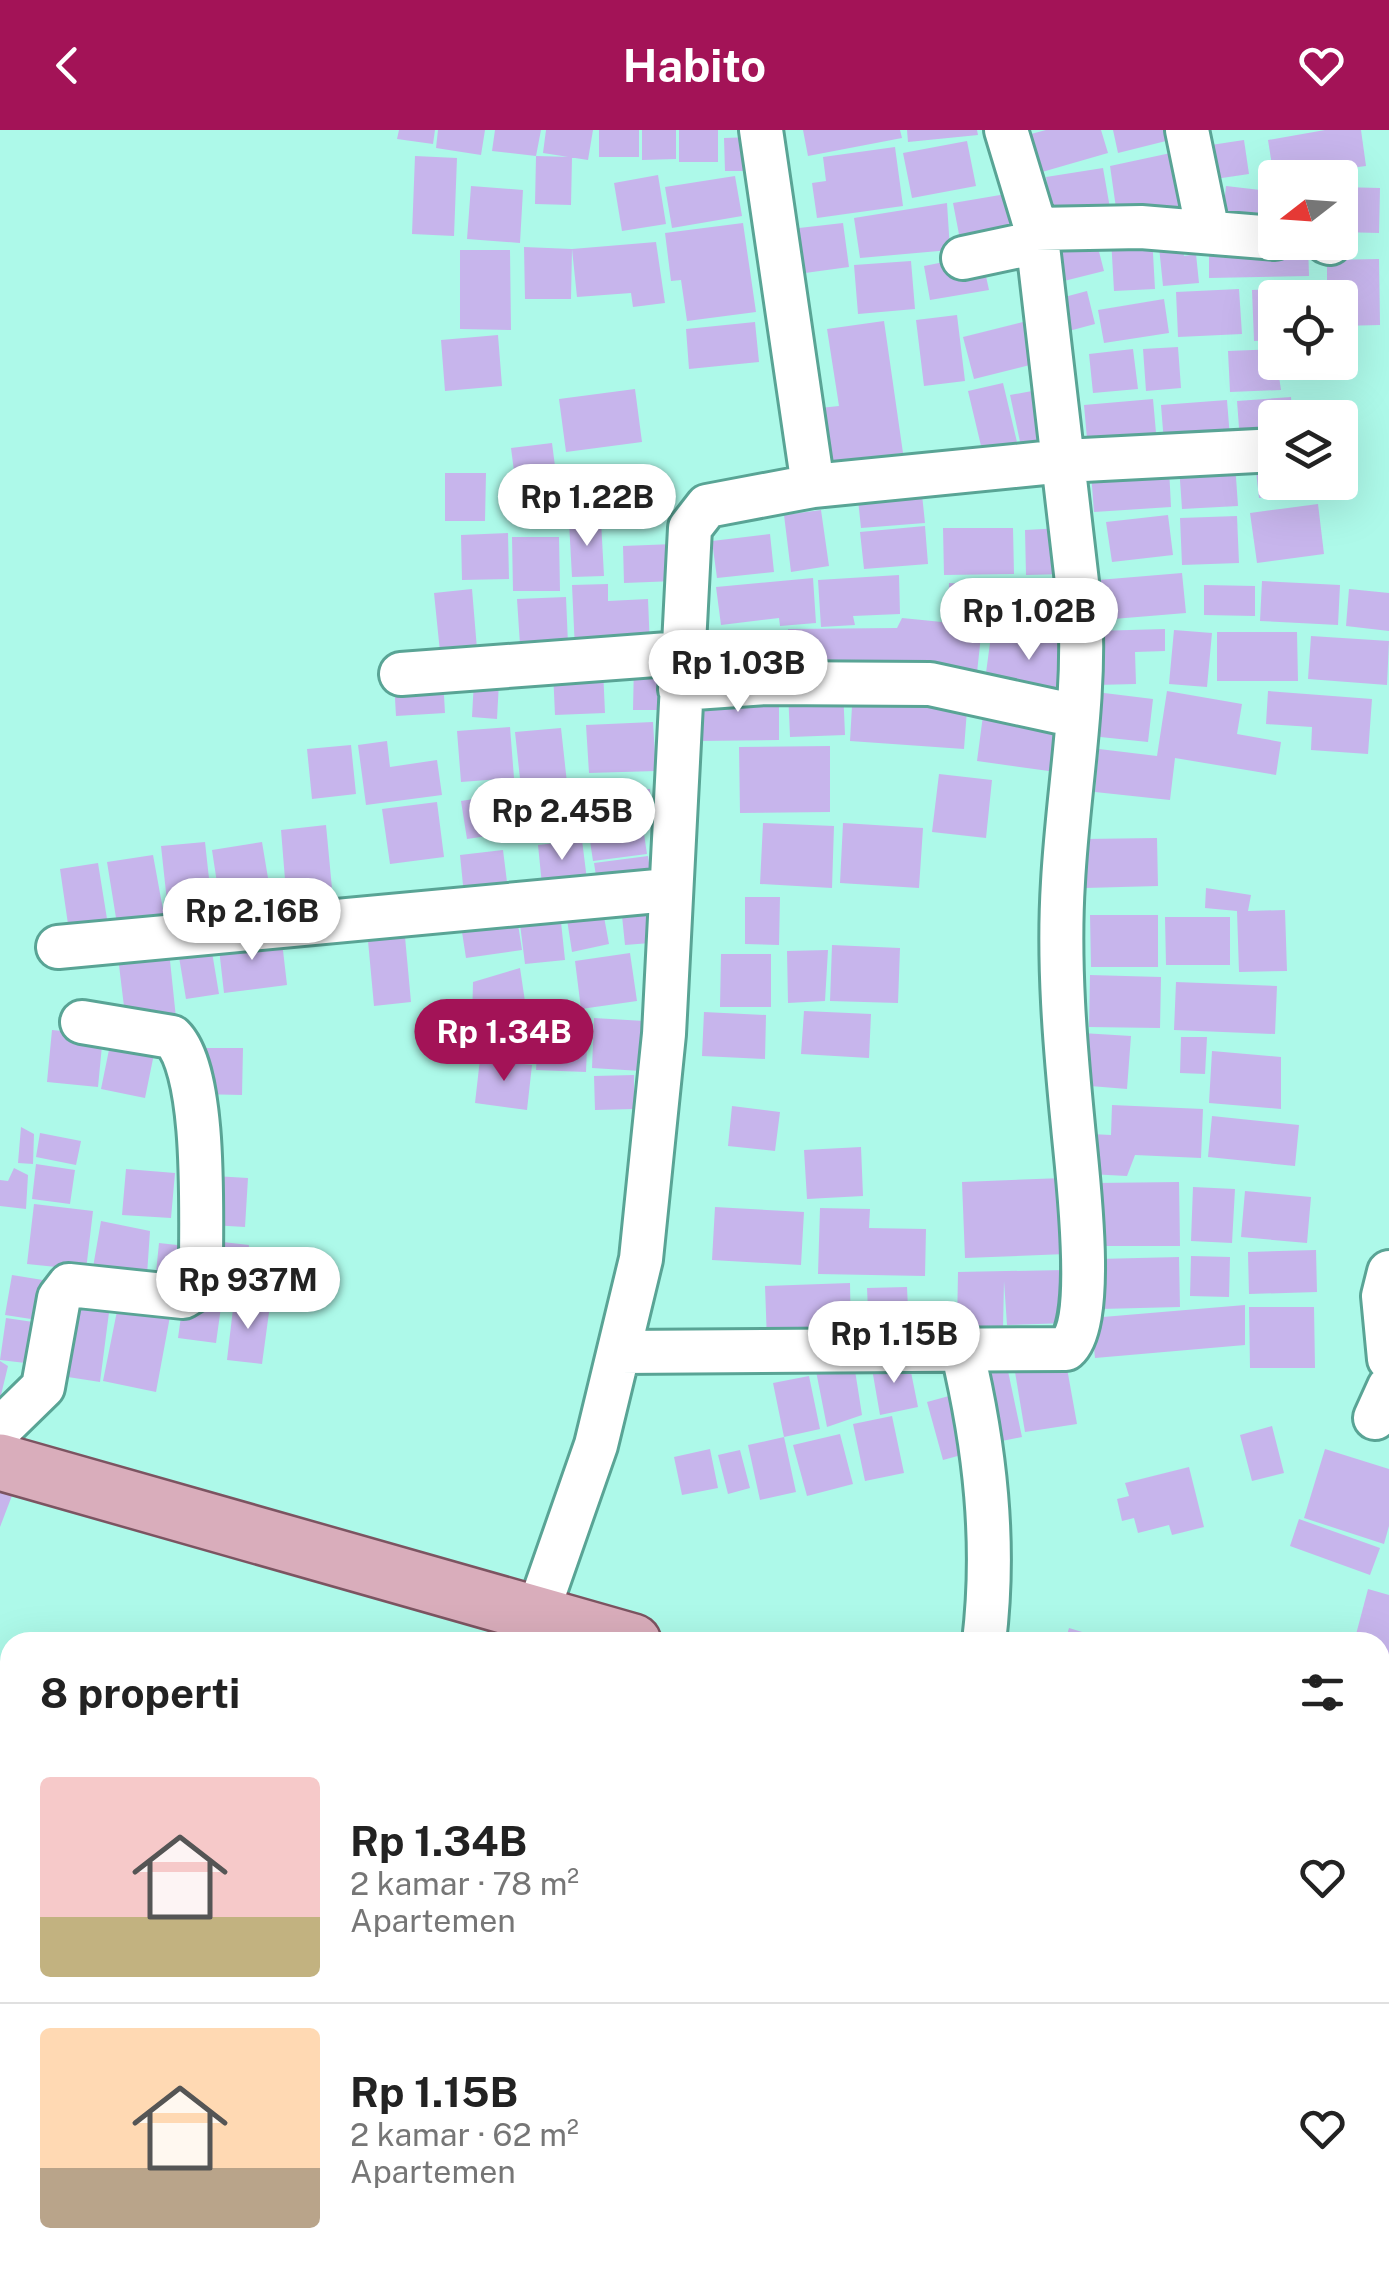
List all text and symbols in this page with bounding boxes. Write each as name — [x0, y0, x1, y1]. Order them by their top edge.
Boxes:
icon: back — [40, 38, 95, 93]
icon: heart — [1294, 38, 1349, 93]
text: Habito — [623, 39, 766, 92]
north arrow — [1258, 160, 1358, 260]
map controls — [1258, 160, 1358, 500]
button: locate — [1258, 280, 1358, 380]
button: layers — [1258, 400, 1358, 500]
pin: Rp 1.22B — [484, 464, 690, 549]
text: Rp 1.22B — [520, 478, 654, 515]
pin: Rp 1.02B — [926, 578, 1132, 663]
text: Rp 1.02B — [962, 592, 1096, 629]
pin: Rp 1.03B — [635, 630, 841, 715]
text: Rp 1.03B — [671, 644, 805, 681]
pin: Rp 2.45B — [459, 778, 665, 863]
text: Rp 2.45B — [491, 792, 633, 829]
pin: Rp 2.16B — [149, 878, 355, 963]
text: Rp 2.16B — [185, 892, 319, 929]
pin: Rp 1.34B — [401, 999, 607, 1084]
text: Rp 1.34B — [436, 1013, 572, 1050]
pin: Rp 937M — [156, 1247, 340, 1332]
text: Rp 937M — [178, 1261, 318, 1298]
pin: Rp 1.15B — [791, 1301, 997, 1386]
text: Rp 1.15B — [830, 1315, 958, 1352]
icon: filters — [1295, 1665, 1350, 1720]
text: 8 properti — [40, 1668, 240, 1717]
text: Rp 1.34B — [350, 1816, 527, 1865]
icon: home — [120, 1817, 240, 1937]
icon: heart — [1295, 1850, 1350, 1905]
text: 2 kamar · 78 m² — [350, 1865, 579, 1902]
text: Apartemen — [350, 1902, 516, 1939]
text: Rp 1.15B — [350, 2067, 518, 2116]
icon: home — [120, 2068, 240, 2188]
icon: heart — [1295, 2101, 1350, 2156]
text: 2 kamar · 62 m² — [350, 2116, 579, 2153]
text: Apartemen — [350, 2153, 516, 2190]

